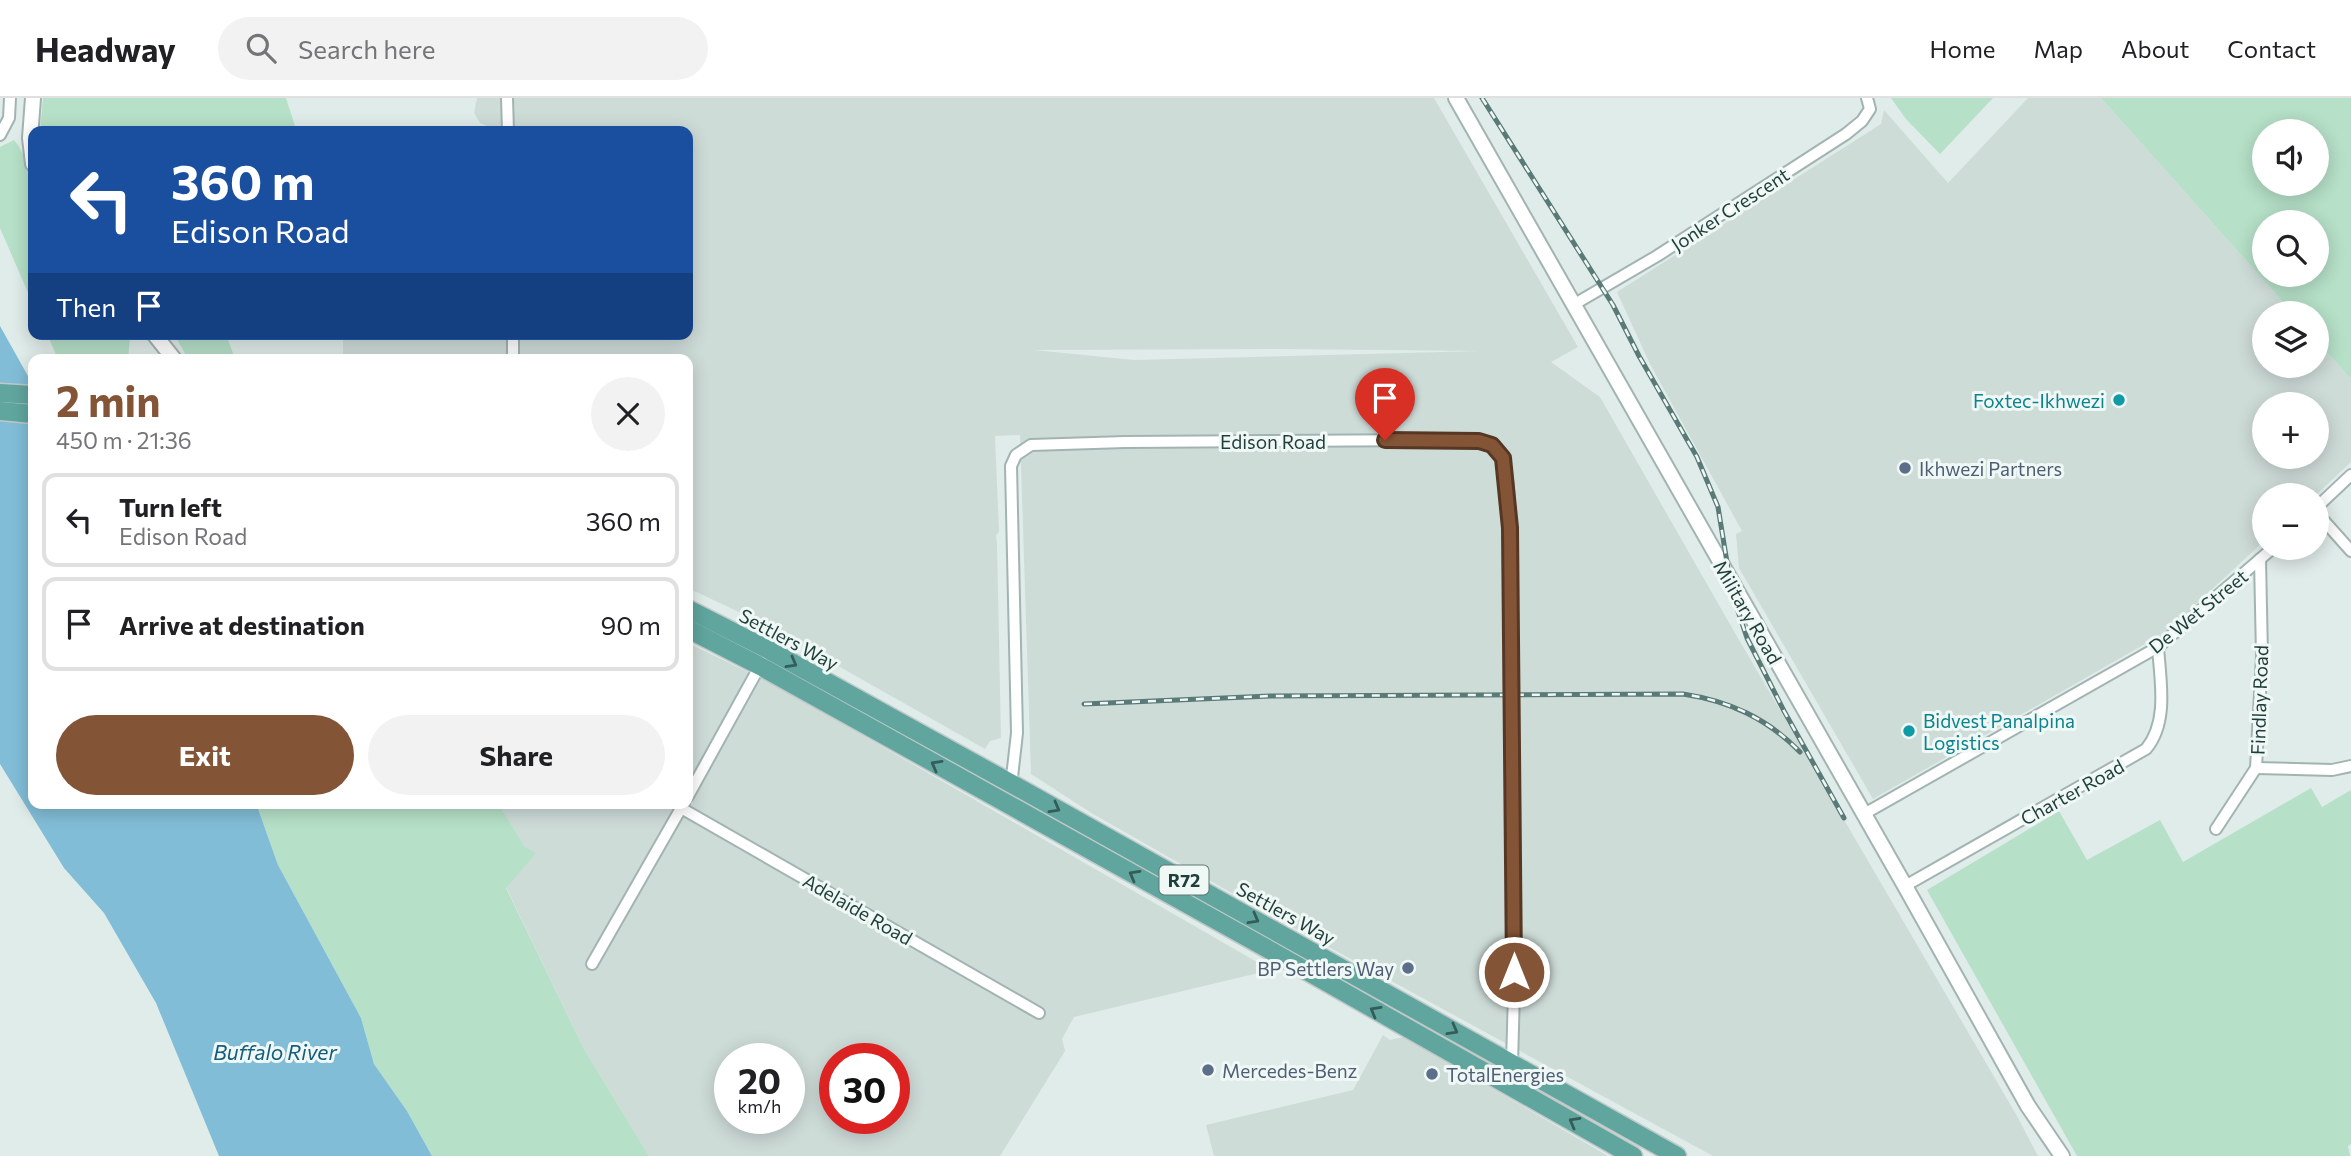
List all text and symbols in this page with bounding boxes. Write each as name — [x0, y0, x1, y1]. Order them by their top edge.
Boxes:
search box — [218, 17, 708, 80]
text: Headway — [35, 28, 176, 69]
icon: search — [242, 29, 280, 67]
text: Search here — [298, 33, 436, 64]
text: Home — [1930, 34, 1996, 63]
text: Map — [2034, 34, 2083, 63]
text: About — [2121, 34, 2189, 63]
text: Contact — [2227, 34, 2316, 63]
map controls — [2252, 119, 2329, 560]
button: sound — [2252, 119, 2329, 196]
text: 360 m — [171, 150, 314, 210]
icon: left — [56, 154, 147, 245]
street label: Jonker Crescent — [1667, 162, 1793, 256]
text: Edison Road — [171, 210, 350, 250]
button: search — [2252, 210, 2329, 287]
icon: arrive — [130, 287, 168, 325]
text: Then — [56, 291, 116, 322]
button: layers — [2252, 301, 2329, 378]
pin — [1355, 368, 1415, 440]
text: 2 min — [56, 374, 161, 426]
button: close — [591, 377, 665, 451]
icon: arrive — [1366, 379, 1404, 417]
place label: Foxtec-Ikhwezi — [1973, 389, 2105, 412]
marker: Foxtec-Ikhwezi — [2111, 392, 2127, 408]
button: + — [2252, 392, 2329, 469]
text: 450 m · 21:36 — [56, 426, 192, 454]
street label: Edison Road — [1220, 430, 1326, 453]
place label: Ikhwezi Partners — [1919, 457, 2062, 480]
marker: Ikhwezi Partners — [1897, 460, 1913, 476]
button: − — [2252, 483, 2329, 560]
text: Turn left — [119, 491, 222, 522]
icon: left — [60, 501, 98, 539]
text: 360 m — [586, 505, 661, 536]
text: Edison Road — [119, 522, 247, 550]
street label: Military Road — [1709, 556, 1787, 668]
street label: De Wet Street — [2144, 564, 2252, 658]
street label: Settlers Way — [736, 603, 843, 675]
icon: arrive — [60, 605, 98, 643]
text: Arrive at destination — [119, 609, 365, 640]
text: 90 m — [601, 609, 661, 640]
street label: Findlay Road — [2246, 645, 2272, 755]
one-way arrow — [784, 655, 797, 668]
place label: Bidvest Panalpina Logistics — [1923, 709, 2075, 754]
button: Exit — [56, 715, 354, 795]
button: Share — [368, 715, 665, 795]
marker: Bidvest Panalpina Logistics — [1901, 723, 1917, 739]
street label: Charter Road — [2016, 754, 2128, 830]
one-way arrow — [930, 760, 943, 773]
one-way arrow — [1048, 800, 1061, 814]
road number: R72 — [1160, 866, 1208, 894]
street label: Adelaide Road — [799, 868, 917, 950]
one-way arrow — [1129, 870, 1142, 883]
street label: Settlers Way — [1233, 877, 1339, 950]
one-way arrow — [1247, 911, 1259, 924]
position arrow — [1477, 935, 1551, 1009]
place label: BP Settlers Way — [1257, 957, 1394, 980]
marker: BP Settlers Way — [1400, 960, 1416, 976]
one-way arrow — [1370, 1006, 1383, 1019]
one-way arrow — [1445, 1022, 1458, 1035]
water label: Buffalo River — [213, 1039, 337, 1064]
speed limit sign: 30 — [819, 1043, 910, 1134]
text: 20 — [738, 1058, 781, 1101]
place label: Mercedes-Benz — [1222, 1059, 1357, 1082]
marker: Mercedes-Benz — [1200, 1062, 1216, 1078]
place label: TotalEnergies — [1446, 1063, 1564, 1086]
marker: TotalEnergies — [1424, 1066, 1440, 1082]
text: km/h — [738, 1095, 781, 1117]
one-way arrow — [1568, 1117, 1581, 1130]

